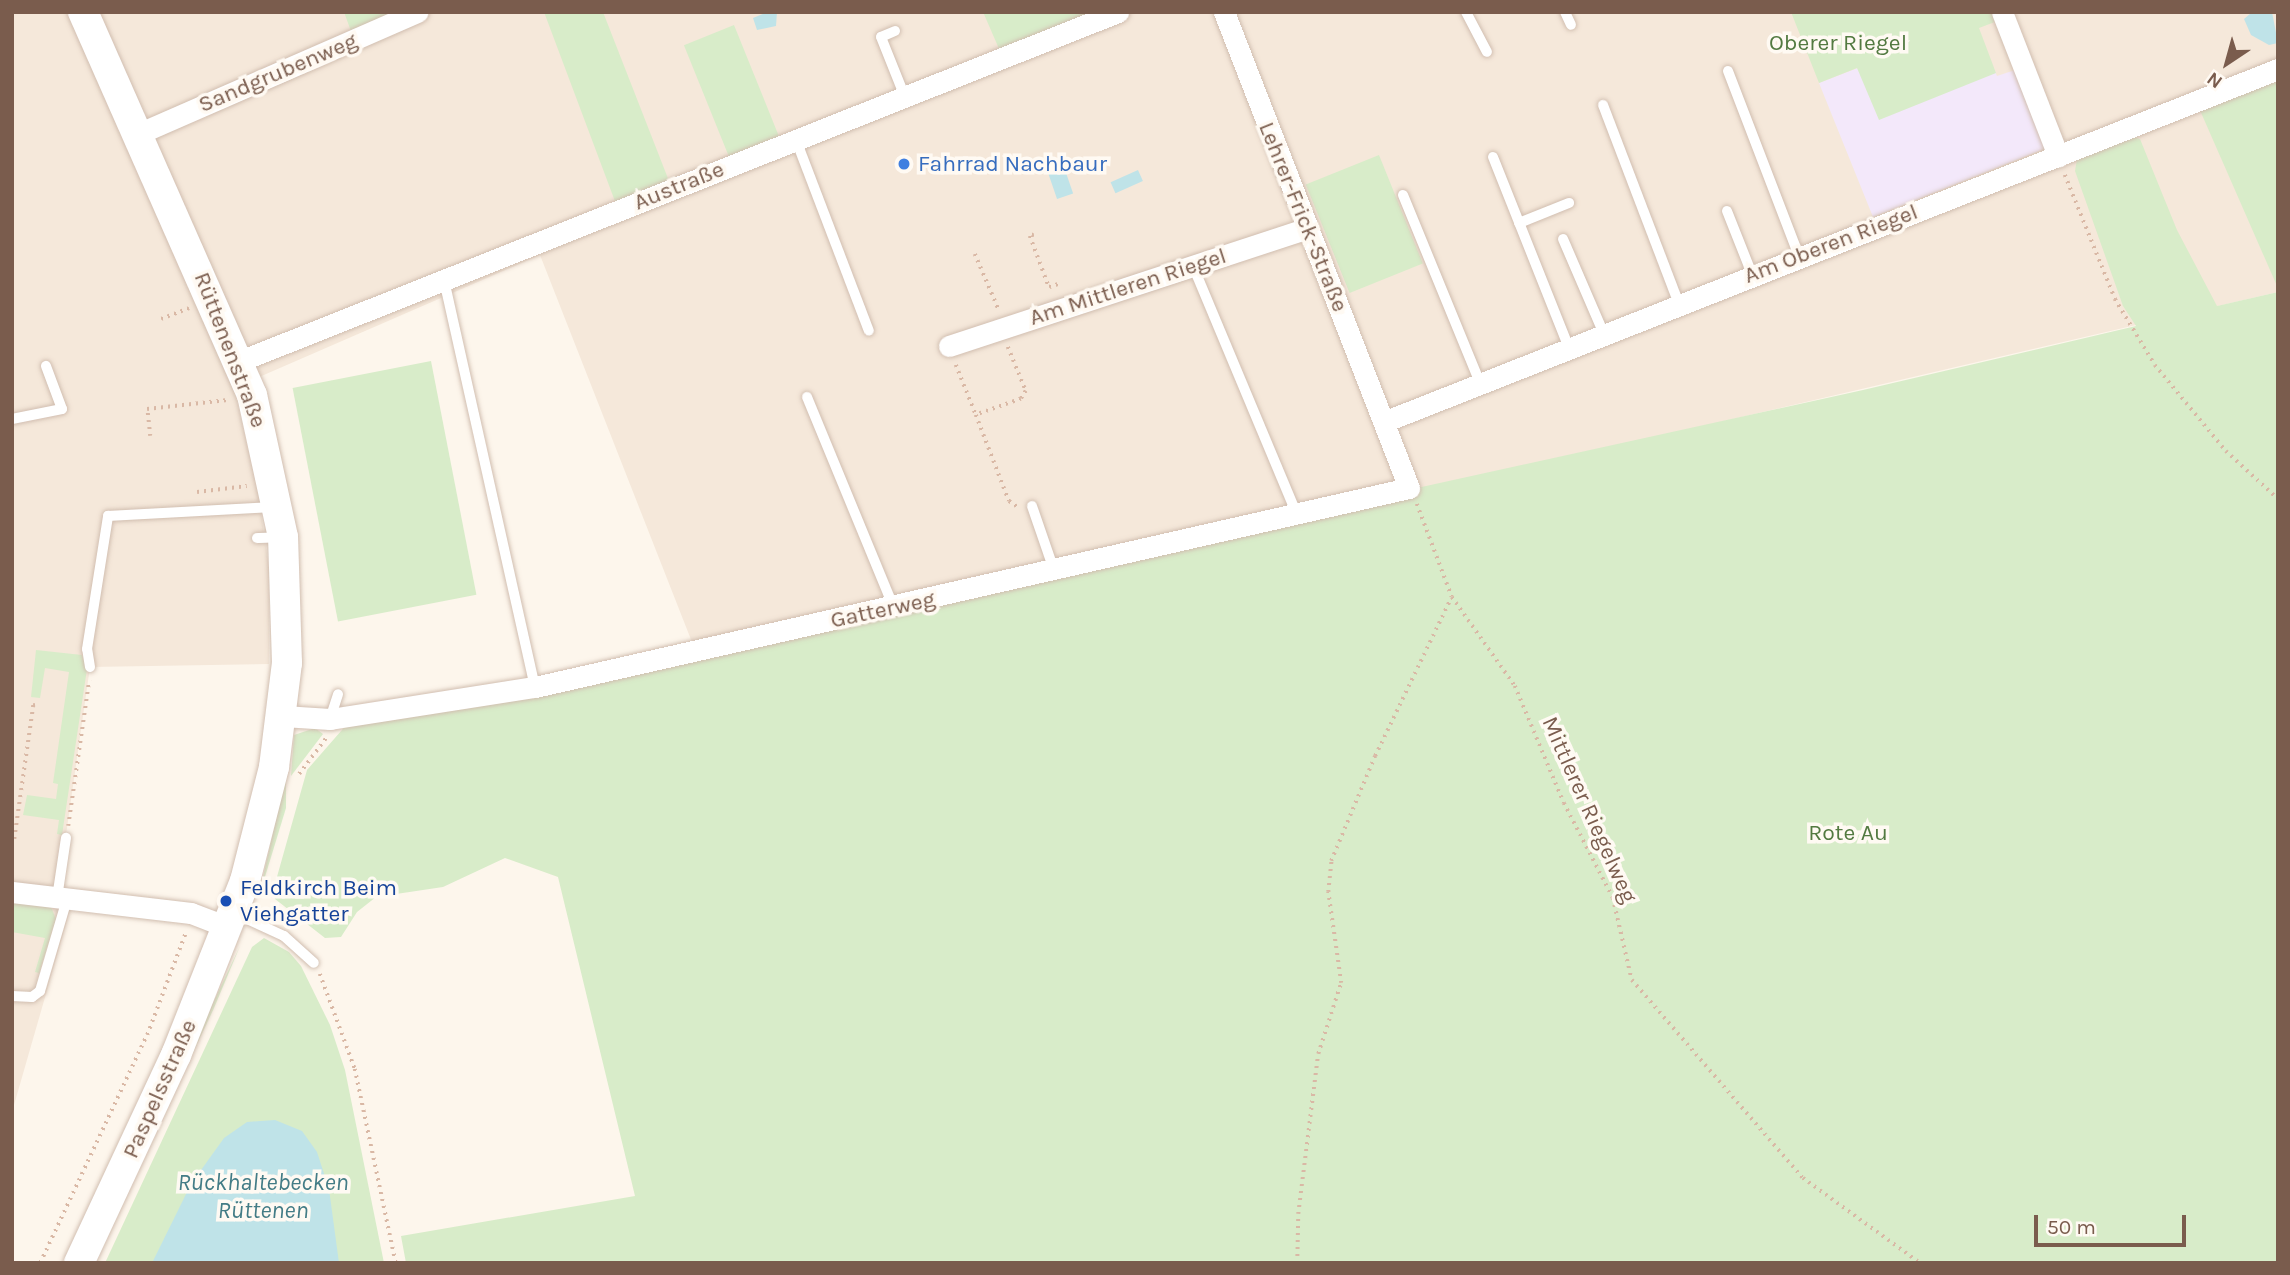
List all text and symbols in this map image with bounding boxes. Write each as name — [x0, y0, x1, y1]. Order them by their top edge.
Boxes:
street label: Sandgrubenweg — [194, 27, 362, 119]
north arrow — [2192, 28, 2262, 98]
park label: Oberer Riegel — [1769, 29, 1907, 57]
text: N — [2203, 67, 2227, 93]
street label: Lehrer-Frick-Straße — [1252, 118, 1354, 316]
place label: Fahrrad Nachbaur — [918, 150, 1107, 178]
street label: Austraße — [630, 155, 728, 217]
marker: Fahrrad Nachbaur — [896, 156, 912, 172]
street label: Am Oberen Riegel — [1740, 198, 1922, 290]
street label: Am Mittleren Riegel — [1026, 242, 1230, 332]
street label: Rüttenenstraße — [188, 268, 272, 432]
street label: Gatterweg — [828, 585, 938, 635]
street label: Mittlerer Riegelweg — [1535, 712, 1643, 908]
park label: Rote Au — [1808, 819, 1888, 847]
place label: Feldkirch Beim Viehgatter — [240, 874, 397, 928]
marker: Feldkirch Beim Viehgatter — [218, 893, 234, 909]
street label: Paspelsstraße — [117, 1015, 203, 1163]
water label: Rückhaltebecken Rüttenen — [177, 1169, 349, 1225]
scale bar — [2038, 1202, 2190, 1246]
text: 50 m — [2047, 1215, 2096, 1239]

